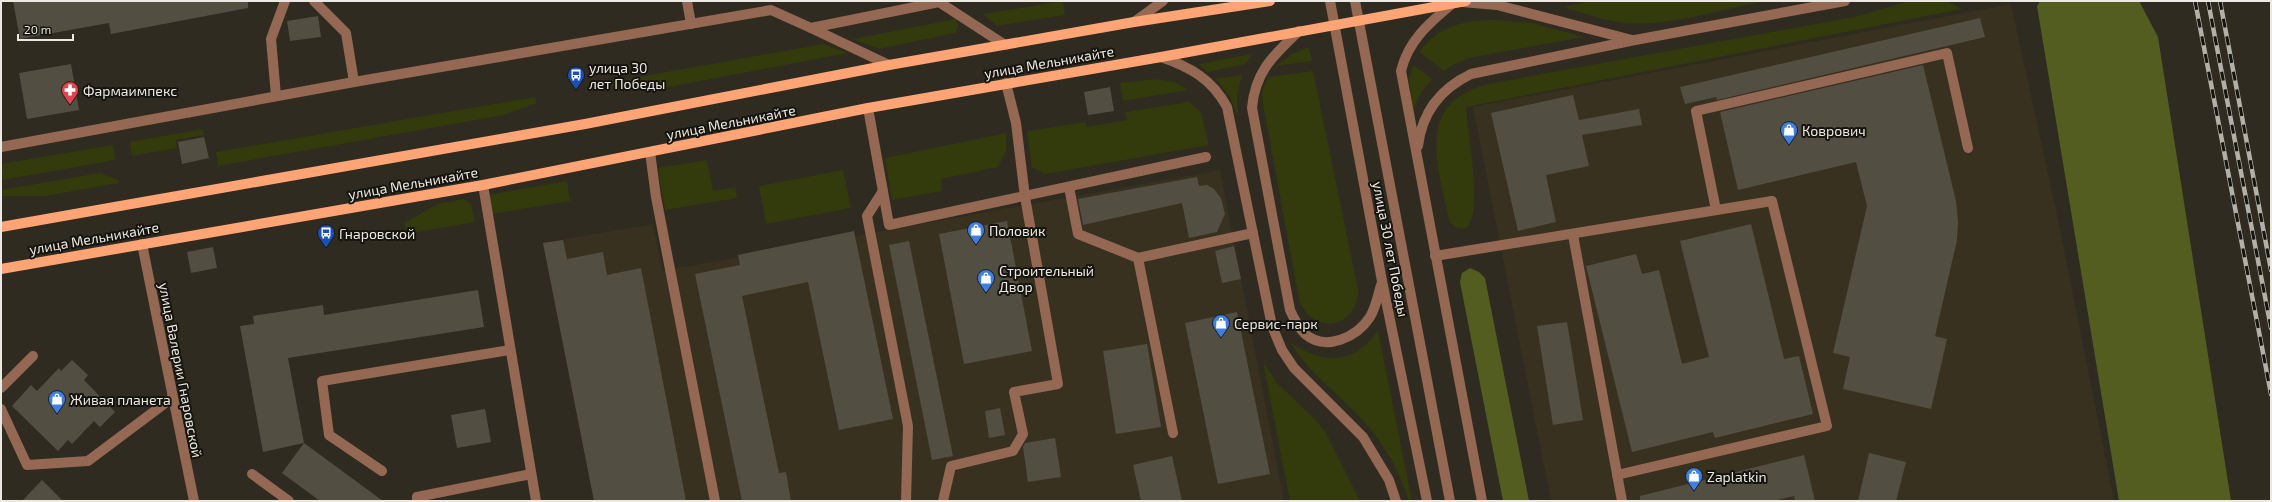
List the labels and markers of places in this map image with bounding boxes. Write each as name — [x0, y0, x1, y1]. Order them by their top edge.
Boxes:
place label: улица 30 лет Победы — [589, 59, 665, 92]
bus stop icon: улица 30 лет Победы — [566, 65, 586, 90]
pharmacy icon: Фармаимпекс — [60, 80, 80, 105]
place label: Фармаимпекс — [83, 82, 177, 99]
shop icon: Коврович — [1779, 120, 1799, 145]
place label: Коврович — [1802, 122, 1866, 139]
shop icon: Половик — [966, 220, 986, 245]
place label: Половик — [989, 222, 1046, 239]
bus stop icon: Гнаровской — [316, 223, 336, 248]
place label: Гнаровской — [339, 225, 415, 242]
place label: Строительный Двор — [999, 262, 1094, 295]
shop icon: Строительный Двор — [976, 268, 996, 293]
shop icon: Сервис-парк — [1211, 313, 1231, 338]
place label: Сервис-парк — [1234, 315, 1318, 332]
shop icon: Живая планета — [47, 389, 67, 414]
place label: Живая планета — [70, 391, 171, 408]
shop icon: Zaplatkin — [1684, 466, 1704, 491]
place label: Zaplatkin — [1707, 468, 1767, 485]

